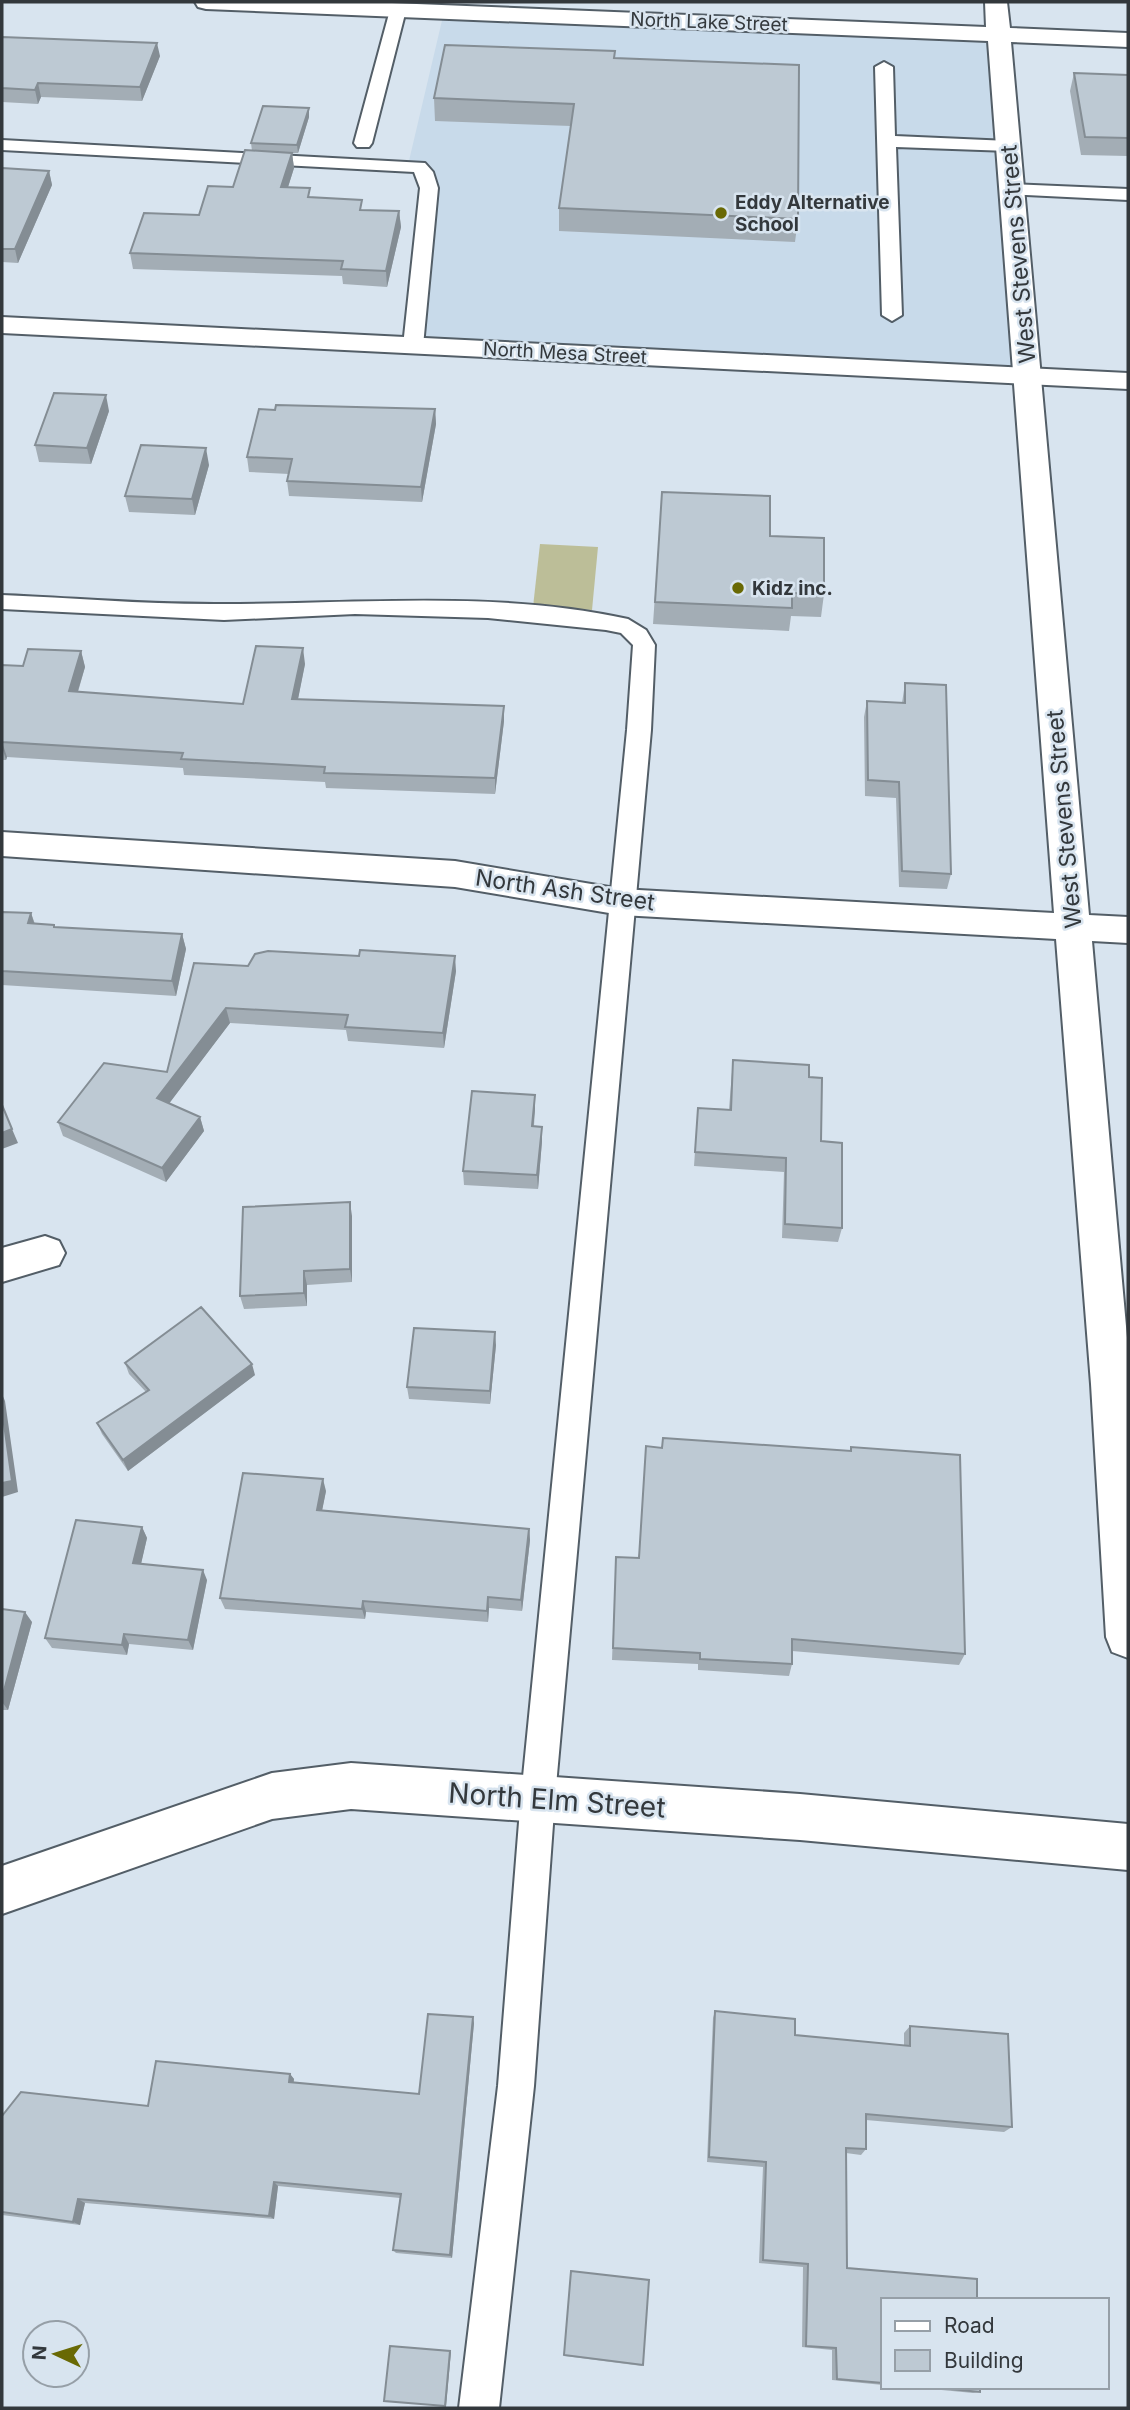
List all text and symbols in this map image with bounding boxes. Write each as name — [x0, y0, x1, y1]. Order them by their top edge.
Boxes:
street label: North Lake Street — [630, 8, 788, 36]
street label: West Stevens Street — [994, 143, 1041, 364]
place label: Eddy Alternative School — [735, 191, 890, 236]
marker: Eddy Alternative School — [713, 205, 729, 221]
street label: North Mesa Street — [483, 337, 647, 369]
place label: Kidz inc. — [752, 577, 833, 600]
marker: Kidz inc. — [730, 580, 746, 596]
street label: West Stevens Street — [1040, 708, 1087, 929]
street label: North Ash Street — [474, 864, 657, 917]
street label: North Elm Street — [447, 1775, 667, 1825]
legend — [881, 2298, 1109, 2389]
text: Road — [944, 2313, 995, 2338]
north arrow — [21, 2319, 91, 2389]
text: N — [28, 2345, 52, 2361]
text: Building — [944, 2348, 1024, 2373]

